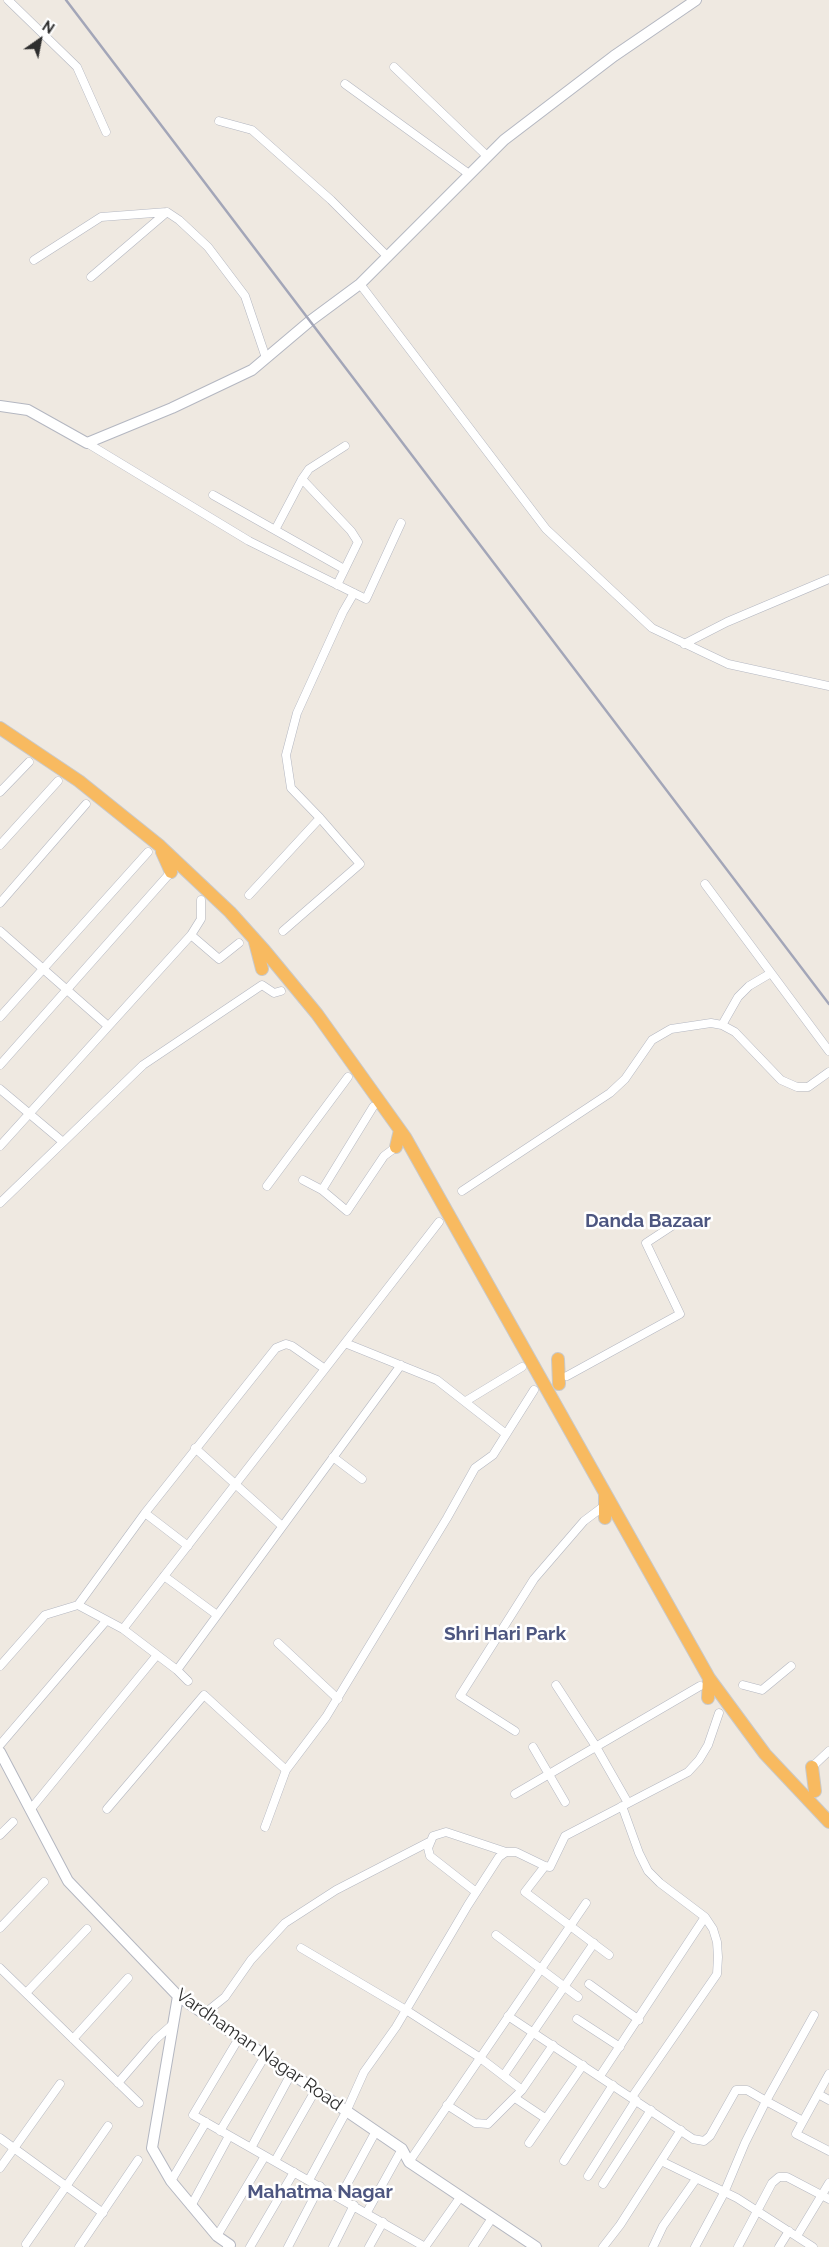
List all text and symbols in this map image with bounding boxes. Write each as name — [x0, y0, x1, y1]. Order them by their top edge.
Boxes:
north arrow — [15, 15, 65, 65]
text: N — [39, 18, 57, 37]
district label: Danda Bazaar — [585, 1210, 711, 1232]
district label: Shri Hari Park — [444, 1623, 566, 1645]
street label: Vardhaman Nagar Road — [171, 1984, 347, 2116]
district label: Mahatma Nagar — [247, 2181, 393, 2203]

